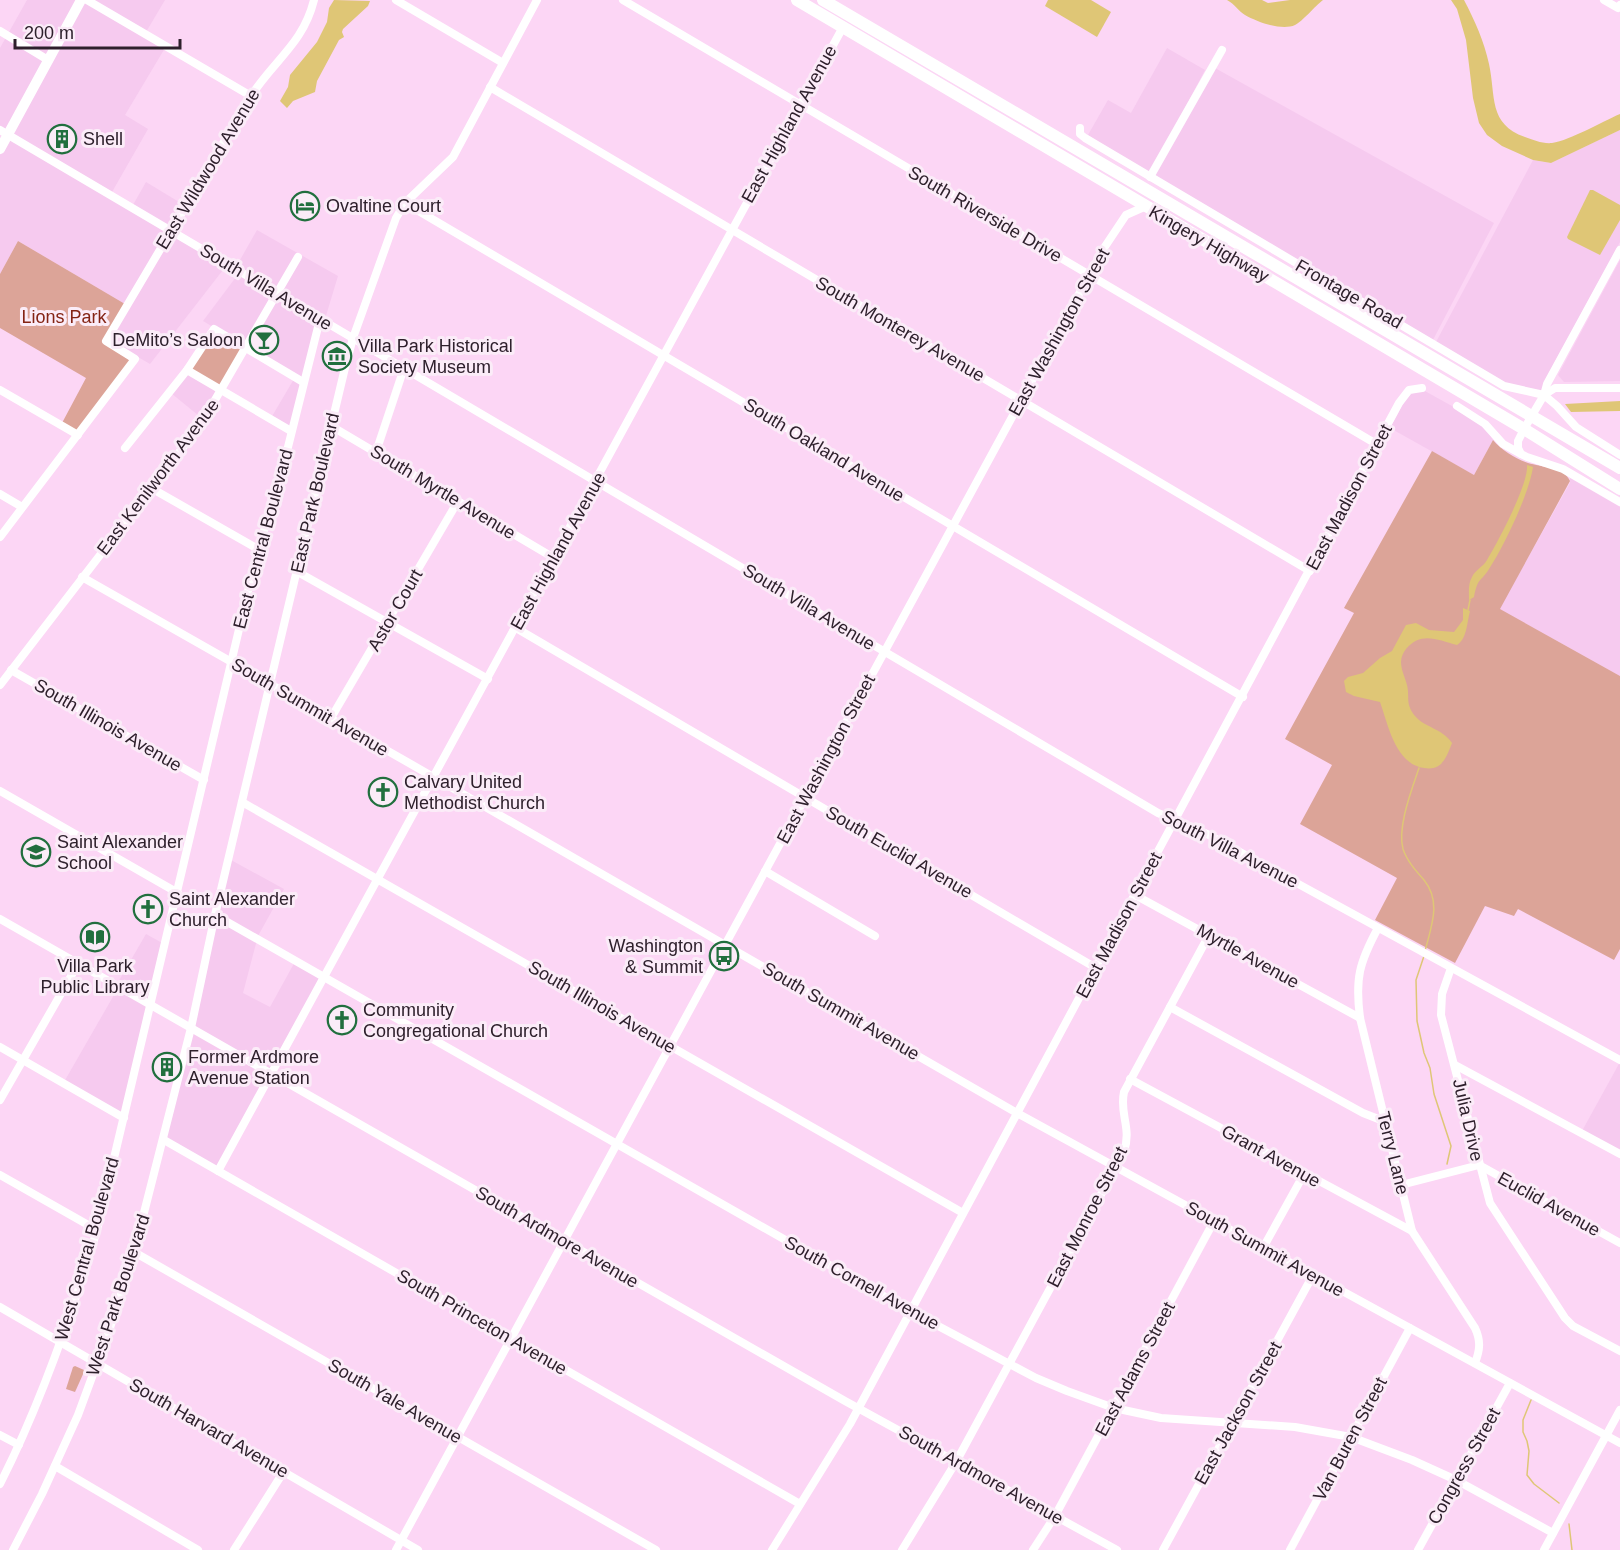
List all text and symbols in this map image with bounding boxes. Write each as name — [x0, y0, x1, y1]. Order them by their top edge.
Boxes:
scale bar — [15, 12, 180, 50]
text: 200 m — [24, 23, 74, 43]
street label: East Highland Avenue — [737, 42, 841, 206]
street label: East Wildwood Avenue — [152, 85, 264, 253]
building icon: Shell — [46, 123, 78, 155]
place label: Shell — [83, 129, 123, 149]
street label: South Riverside Drive — [905, 162, 1065, 266]
hotel icon: Ovaltine Court — [289, 190, 321, 222]
place label: Ovaltine Court — [326, 196, 441, 216]
street label: Kingery Highway — [1146, 202, 1272, 286]
street label: South Villa Avenue — [196, 240, 336, 334]
street label: East Washington Street — [1005, 245, 1113, 419]
street label: Frontage Road — [1292, 255, 1406, 333]
street label: South Monterey Avenue — [812, 272, 988, 386]
park label: Lions Park — [21, 307, 108, 327]
bar icon: DeMito’s Saloon — [248, 324, 280, 356]
place label: DeMito’s Saloon — [112, 330, 243, 350]
place label: Villa Park Historical Society Museum — [358, 336, 513, 377]
museum icon: Villa Park Historical Society Museum — [321, 340, 353, 372]
street label: South Oakland Avenue — [740, 394, 908, 506]
street label: East Kenilworth Avenue — [93, 395, 223, 559]
street label: East Park Boulevard — [287, 411, 343, 575]
street label: East Madison Street — [1302, 421, 1396, 573]
street label: South Myrtle Avenue — [367, 441, 519, 543]
street label: East Central Boulevard — [229, 447, 297, 631]
street label: East Highland Avenue — [506, 469, 610, 633]
street label: South Villa Avenue — [739, 560, 879, 654]
street label: Astor Court — [364, 566, 426, 654]
street label: South Summit Avenue — [228, 654, 392, 760]
street label: East Washington Street — [773, 671, 879, 847]
street label: South Illinois Avenue — [31, 675, 185, 775]
place label: Calvary United Methodist Church — [404, 772, 545, 813]
church icon: Calvary United Methodist Church — [367, 776, 399, 808]
street label: South Euclid Avenue — [822, 802, 976, 902]
street label: South Villa Avenue — [1158, 806, 1302, 892]
place label: Saint Alexander School — [57, 832, 183, 873]
school or university icon: Saint Alexander School — [20, 836, 52, 868]
street label: East Madison Street — [1072, 849, 1166, 1001]
place label: Saint Alexander Church — [169, 889, 295, 930]
church icon: Saint Alexander Church — [132, 893, 164, 925]
street label: Myrtle Avenue — [1193, 920, 1303, 992]
library icon: Villa Park Public Library — [79, 921, 111, 953]
place label: Washington & Summit — [609, 936, 703, 977]
bus stop icon: Washington & Summit — [708, 940, 740, 972]
place label: Villa Park Public Library — [40, 956, 150, 997]
street label: South Illinois Avenue — [525, 957, 679, 1057]
street label: South Summit Avenue — [759, 958, 923, 1064]
place label: Community Congregational Church — [363, 1000, 548, 1041]
church icon: Community Congregational Church — [326, 1004, 358, 1036]
place label: Former Ardmore Avenue Station — [188, 1047, 319, 1088]
building icon: Former Ardmore Avenue Station — [151, 1051, 183, 1083]
street label: Julia Drive — [1449, 1077, 1487, 1163]
street label: Terry Lane — [1373, 1109, 1413, 1197]
street label: Grant Avenue — [1218, 1121, 1324, 1191]
street label: East Monroe Street — [1043, 1143, 1131, 1291]
street label: West Central Boulevard — [51, 1155, 123, 1343]
street label: Euclid Avenue — [1494, 1168, 1604, 1240]
street label: South Ardmore Avenue — [472, 1182, 642, 1292]
street label: South Summit Avenue — [1182, 1197, 1348, 1301]
street label: West Park Boulevard — [82, 1212, 154, 1378]
street label: South Cornell Avenue — [781, 1232, 943, 1334]
street label: South Princeton Avenue — [394, 1265, 570, 1379]
street label: East Adams Street — [1091, 1298, 1179, 1440]
street label: East Jackson Street — [1190, 1338, 1286, 1488]
street label: South Yale Avenue — [325, 1355, 465, 1447]
street label: South Harvard Avenue — [126, 1374, 292, 1482]
street label: Van Buren Street — [1309, 1374, 1391, 1504]
street label: Congress Street — [1424, 1404, 1504, 1528]
street label: South Ardmore Avenue — [895, 1421, 1067, 1529]

